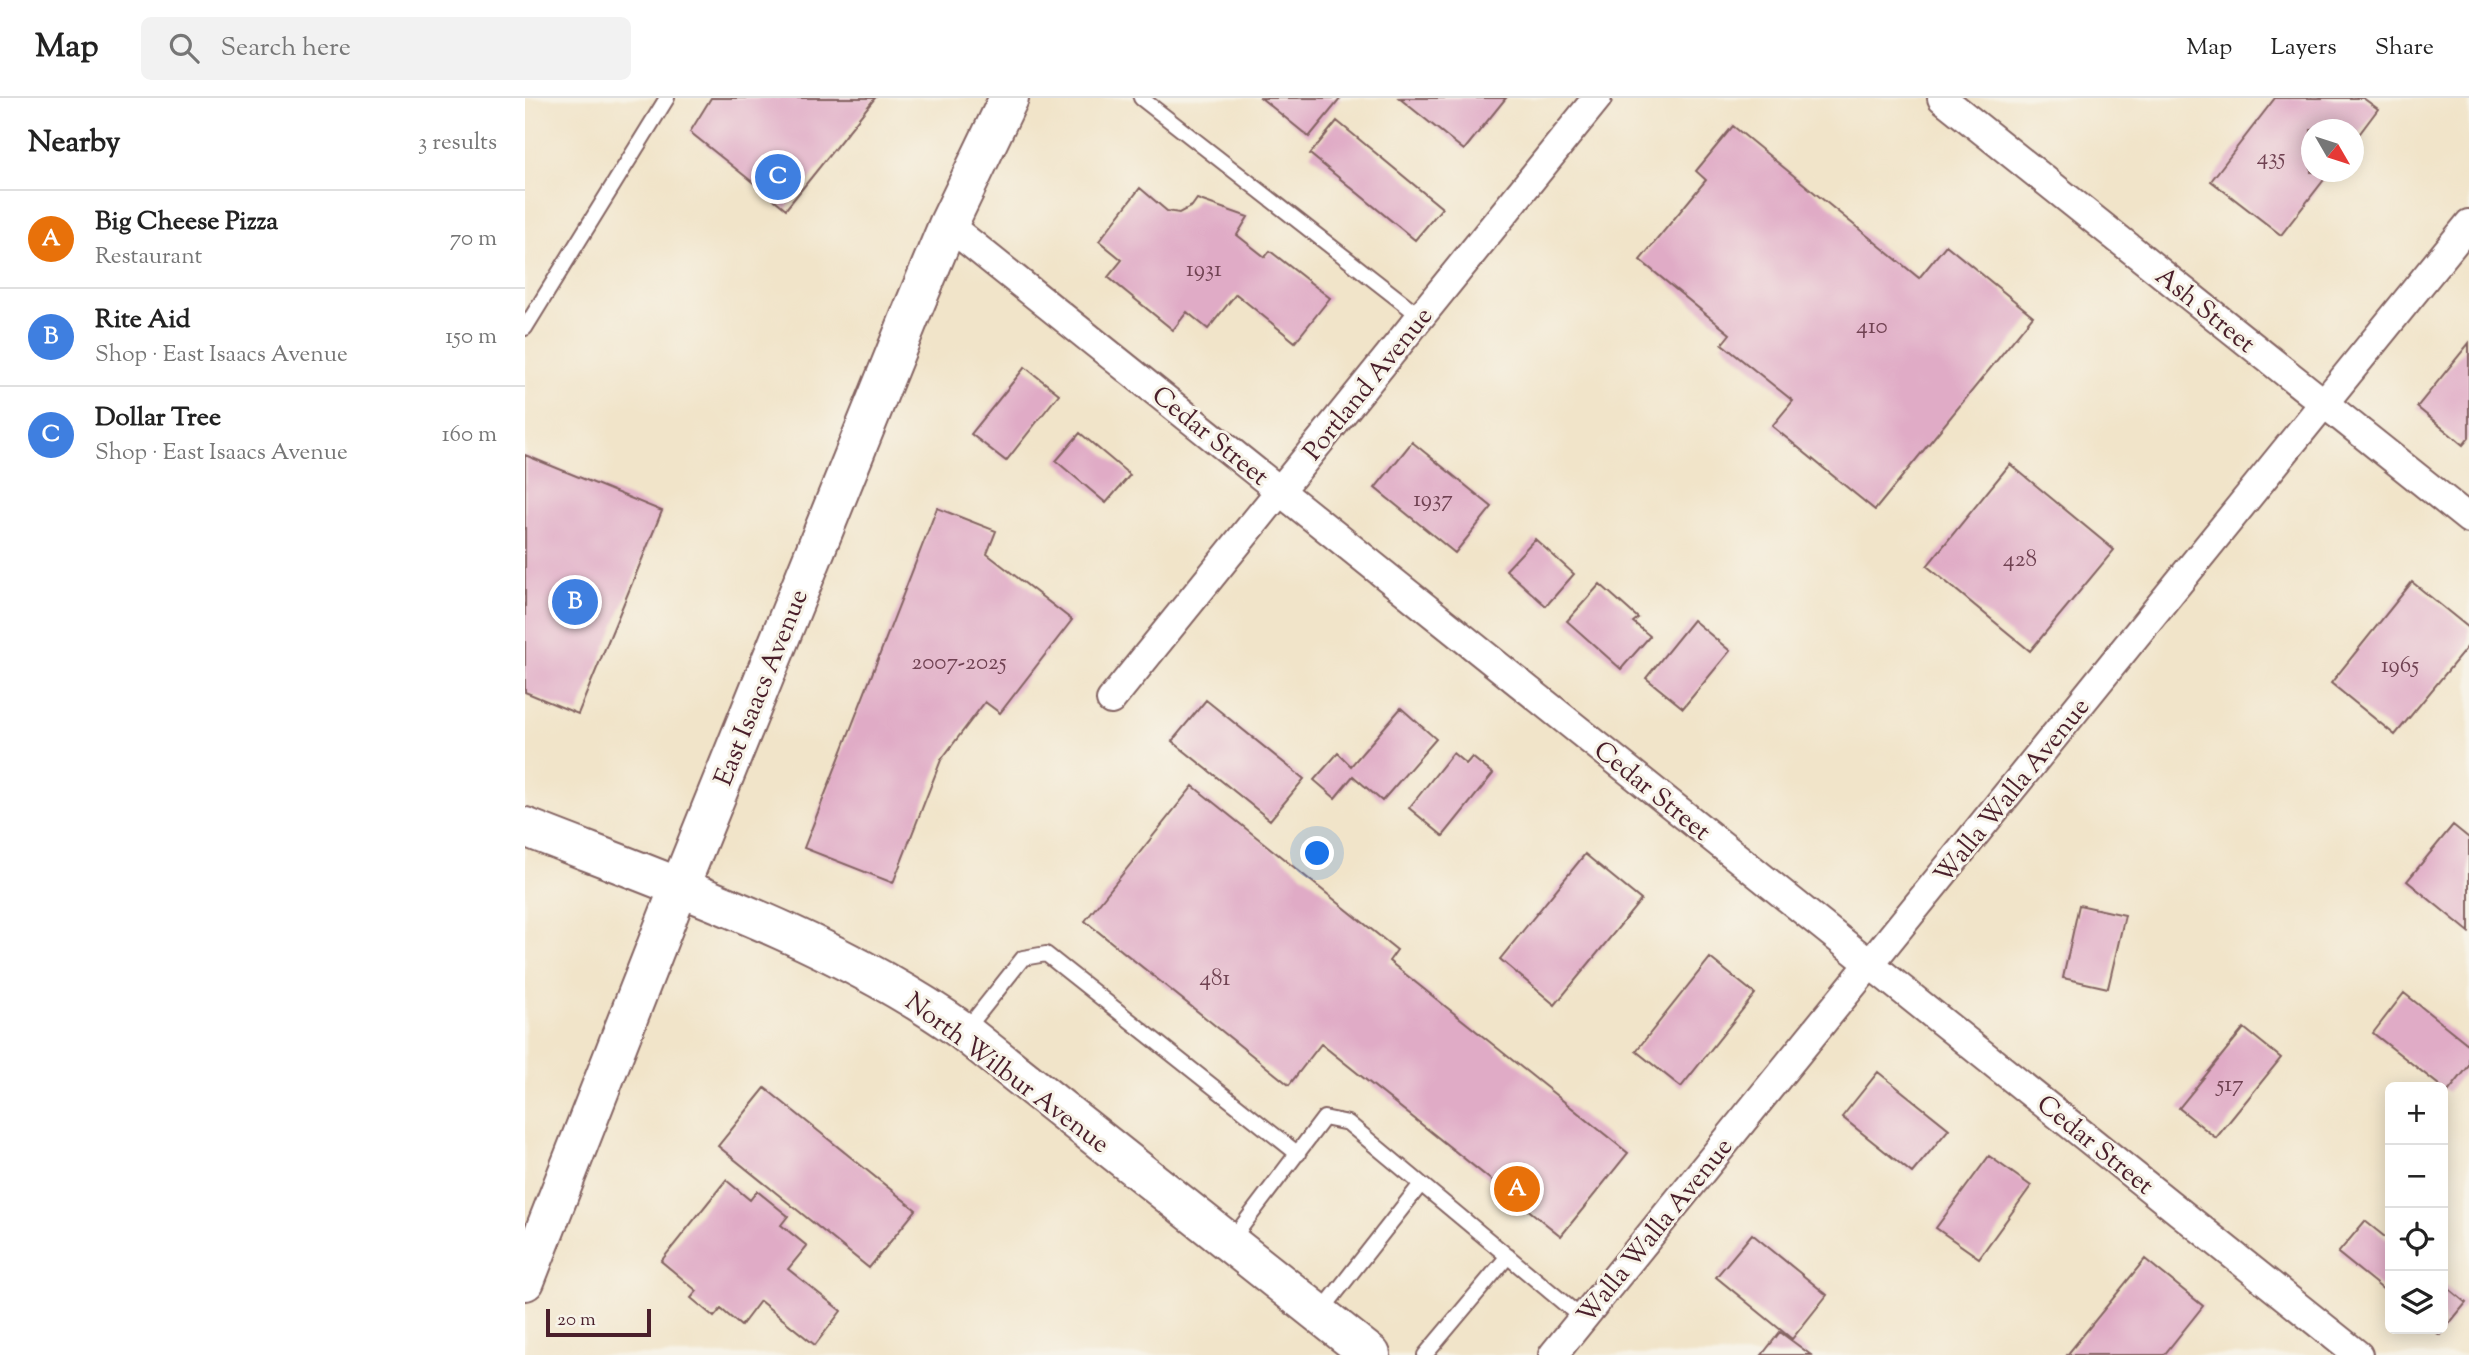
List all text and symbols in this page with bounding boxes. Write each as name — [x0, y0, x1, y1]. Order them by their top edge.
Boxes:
search box — [141, 17, 631, 80]
text: Map — [35, 24, 99, 72]
icon: search — [165, 29, 203, 67]
text: Search here — [221, 30, 351, 67]
text: Map — [2186, 31, 2232, 65]
text: Layers — [2270, 31, 2337, 65]
text: Share — [2375, 31, 2434, 65]
north arrow — [2301, 119, 2364, 182]
text: Nearby — [28, 122, 120, 165]
text: 3 results — [418, 127, 497, 160]
house number: 435 — [2257, 142, 2286, 175]
pin: C — [755, 151, 801, 203]
text: Big Cheese Pizza — [95, 204, 278, 241]
text: A — [42, 223, 60, 256]
text: 70 m — [450, 223, 497, 256]
text: Restaurant — [95, 241, 202, 274]
house number: 1931 — [1186, 254, 1222, 287]
street label: Ash Street — [2146, 259, 2262, 363]
street label: Portland Avenue — [1295, 300, 1442, 469]
text: Rite Aid — [95, 302, 191, 339]
house number: 410 — [1856, 311, 1888, 344]
text: B — [44, 321, 58, 354]
text: 150 m — [445, 321, 497, 354]
text: Shop · East Isaacs Avenue — [95, 339, 348, 372]
street label: Cedar Street — [1143, 378, 1276, 496]
text: Dollar Tree — [95, 400, 221, 437]
text: C — [42, 419, 60, 452]
text: 160 m — [442, 419, 497, 452]
text: Shop · East Isaacs Avenue — [95, 437, 348, 470]
house number: 1937 — [1413, 484, 1453, 517]
house number: 428 — [2003, 544, 2037, 577]
pin: B — [552, 576, 598, 628]
street label: East Isaacs Avenue — [706, 584, 819, 792]
house number: 2007-2025 — [911, 647, 1007, 680]
house number: 1965 — [2381, 650, 2419, 683]
street label: Walla Walla Avenue — [1926, 691, 2100, 892]
street label: Cedar Street — [1585, 733, 1718, 851]
your location — [1300, 836, 1334, 870]
house number: 481 — [1200, 963, 1231, 996]
street label: North Wilbur Avenue — [896, 985, 1116, 1163]
house number: 517 — [2214, 1069, 2244, 1102]
map controls — [2385, 1082, 2448, 1334]
button: + — [2385, 1082, 2448, 1145]
street label: Cedar Street — [2028, 1087, 2161, 1205]
street label: Walla Walla Avenue — [1569, 1131, 1743, 1332]
button: − — [2385, 1145, 2448, 1208]
pin: A — [1494, 1163, 1540, 1215]
button: locate — [2385, 1208, 2448, 1271]
button: layers — [2385, 1271, 2448, 1334]
scale bar — [546, 1306, 651, 1338]
text: 20 m — [557, 1307, 596, 1334]

